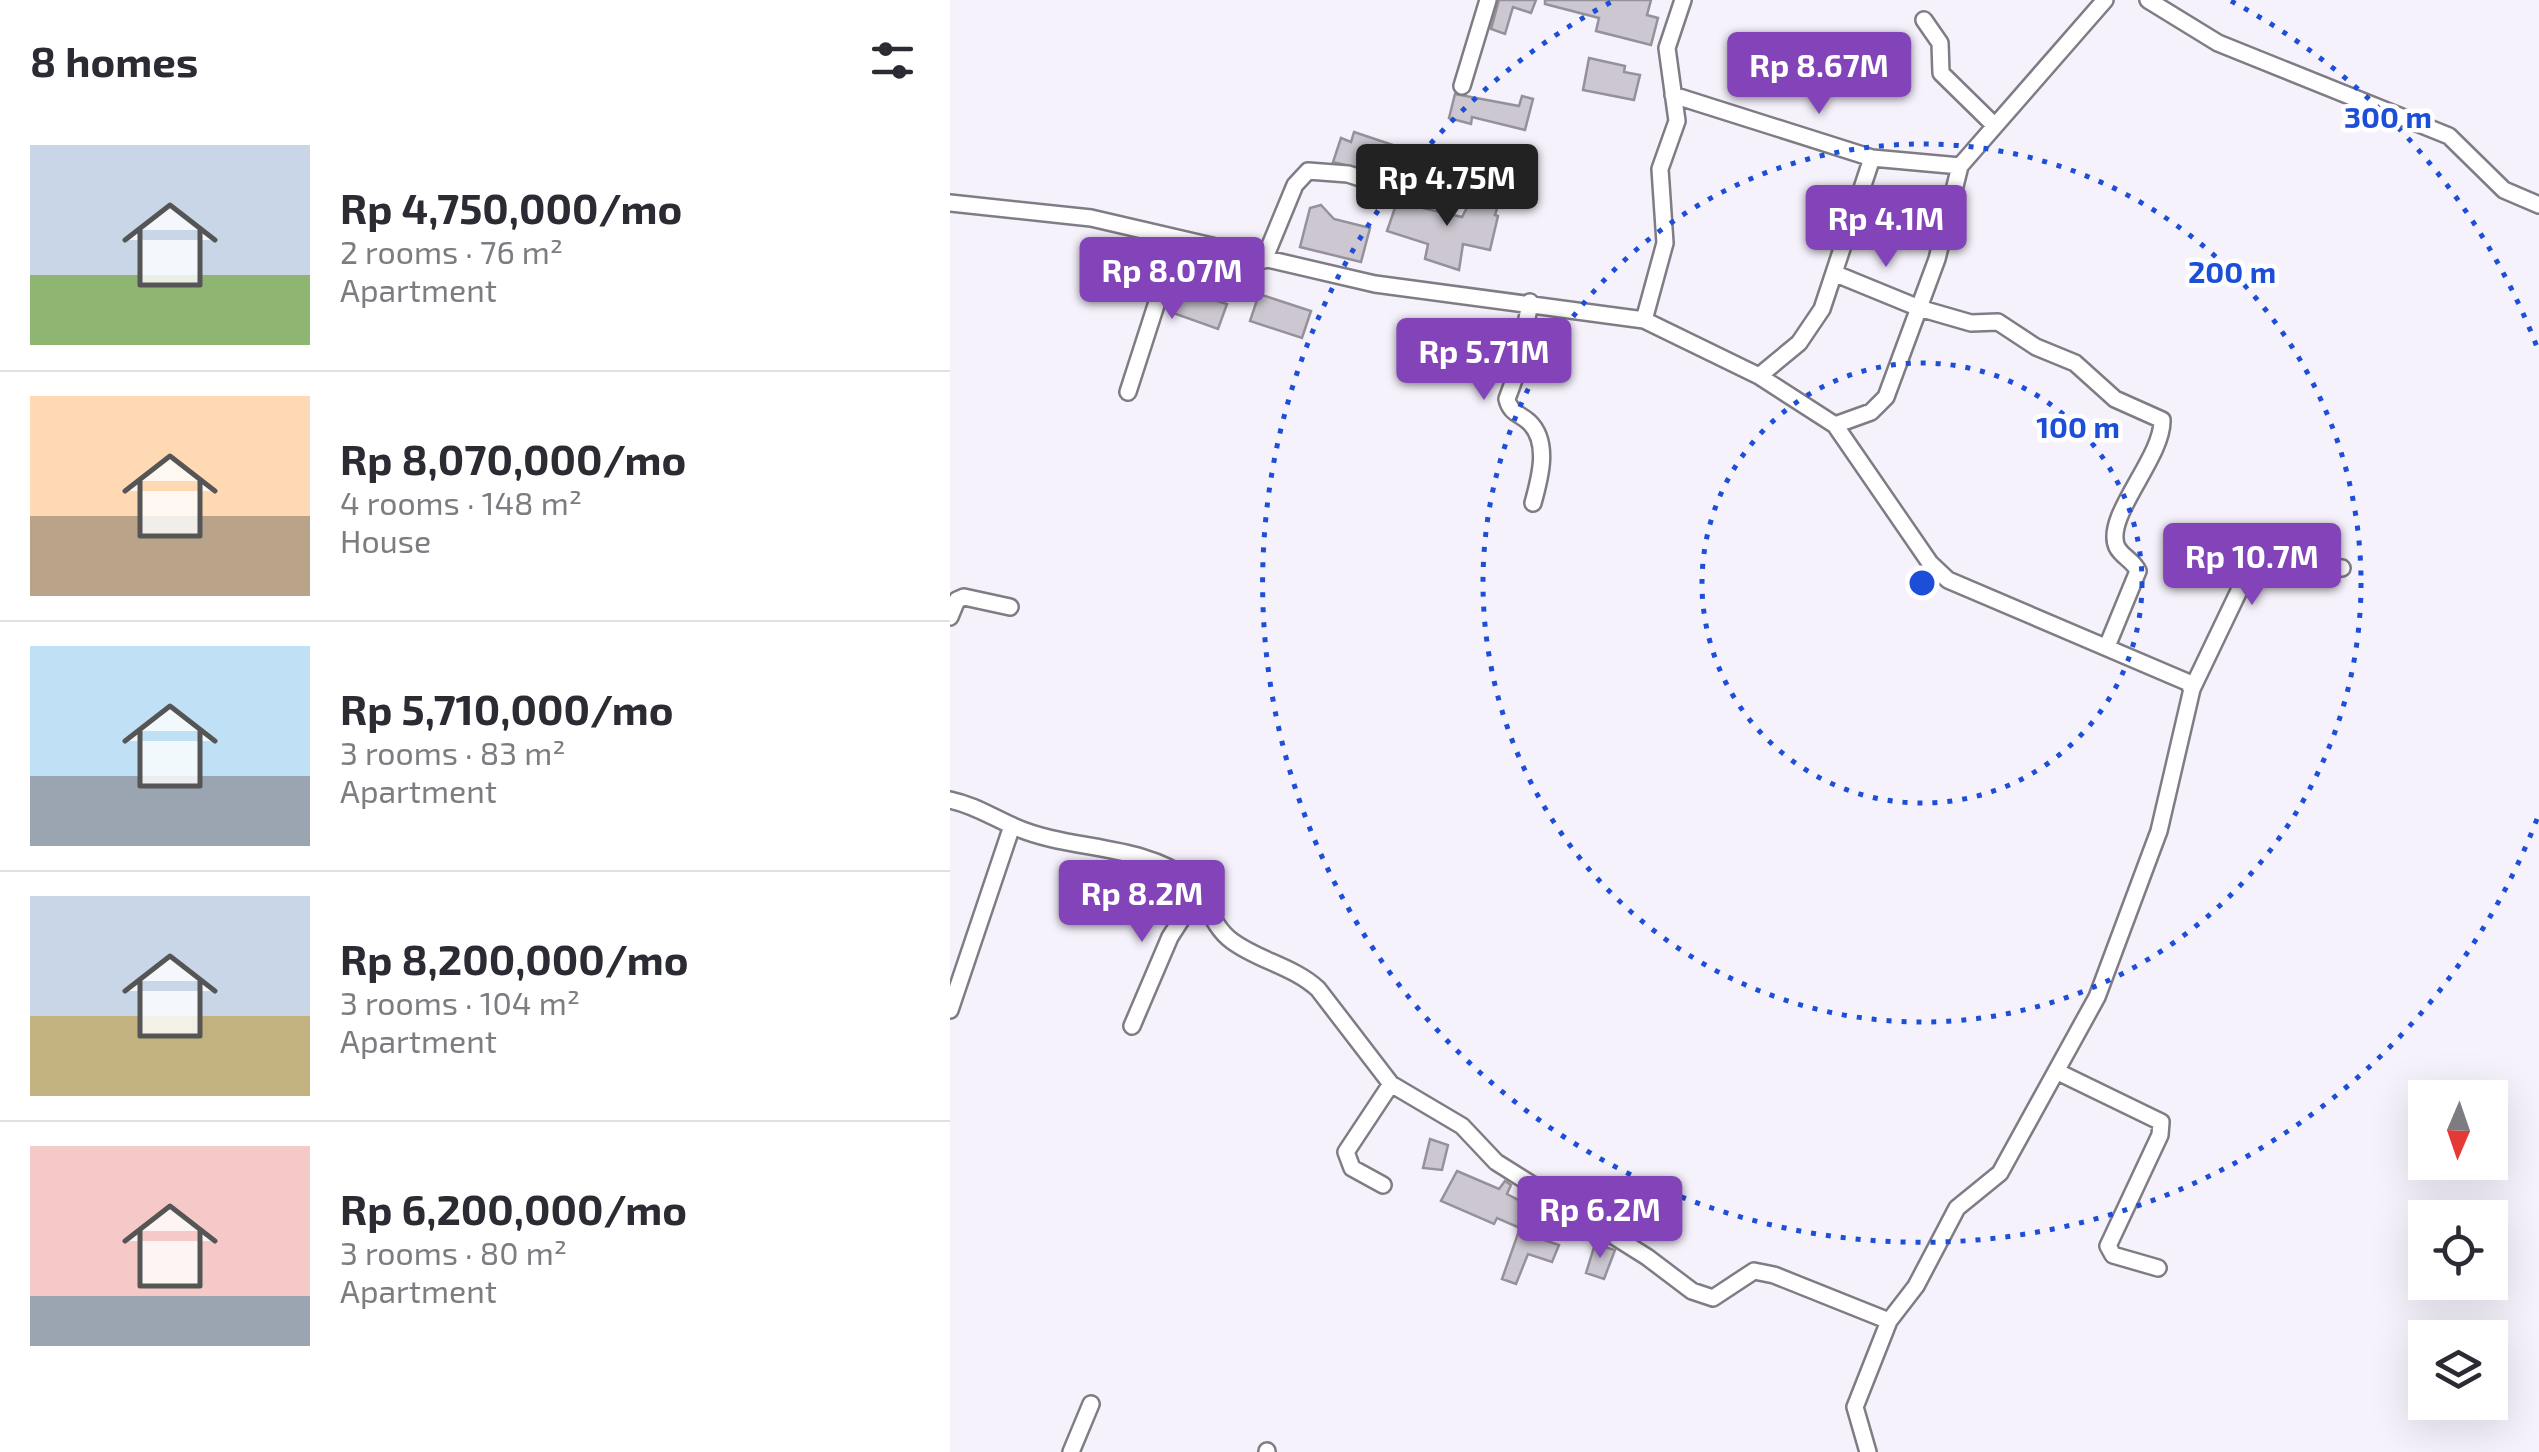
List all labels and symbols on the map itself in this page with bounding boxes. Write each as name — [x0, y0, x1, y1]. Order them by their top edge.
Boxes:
pin: Rp 8.67M — [1716, 32, 1922, 117]
text: 300 m — [2344, 98, 2432, 134]
pin: Rp 4.75M — [1344, 144, 1550, 229]
pin: Rp 4.1M — [1794, 185, 1978, 270]
pin: Rp 8.07M — [1069, 237, 1275, 322]
text: 200 m — [2188, 253, 2276, 289]
pin: Rp 5.71M — [1381, 318, 1587, 403]
text: 100 m — [2036, 408, 2120, 444]
pin: Rp 10.7M — [2149, 523, 2355, 608]
centre of rings — [1904, 565, 1940, 601]
pin: Rp 8.2M — [1050, 860, 1234, 945]
north arrow — [2408, 1080, 2508, 1180]
pin: Rp 6.2M — [1508, 1176, 1692, 1261]

